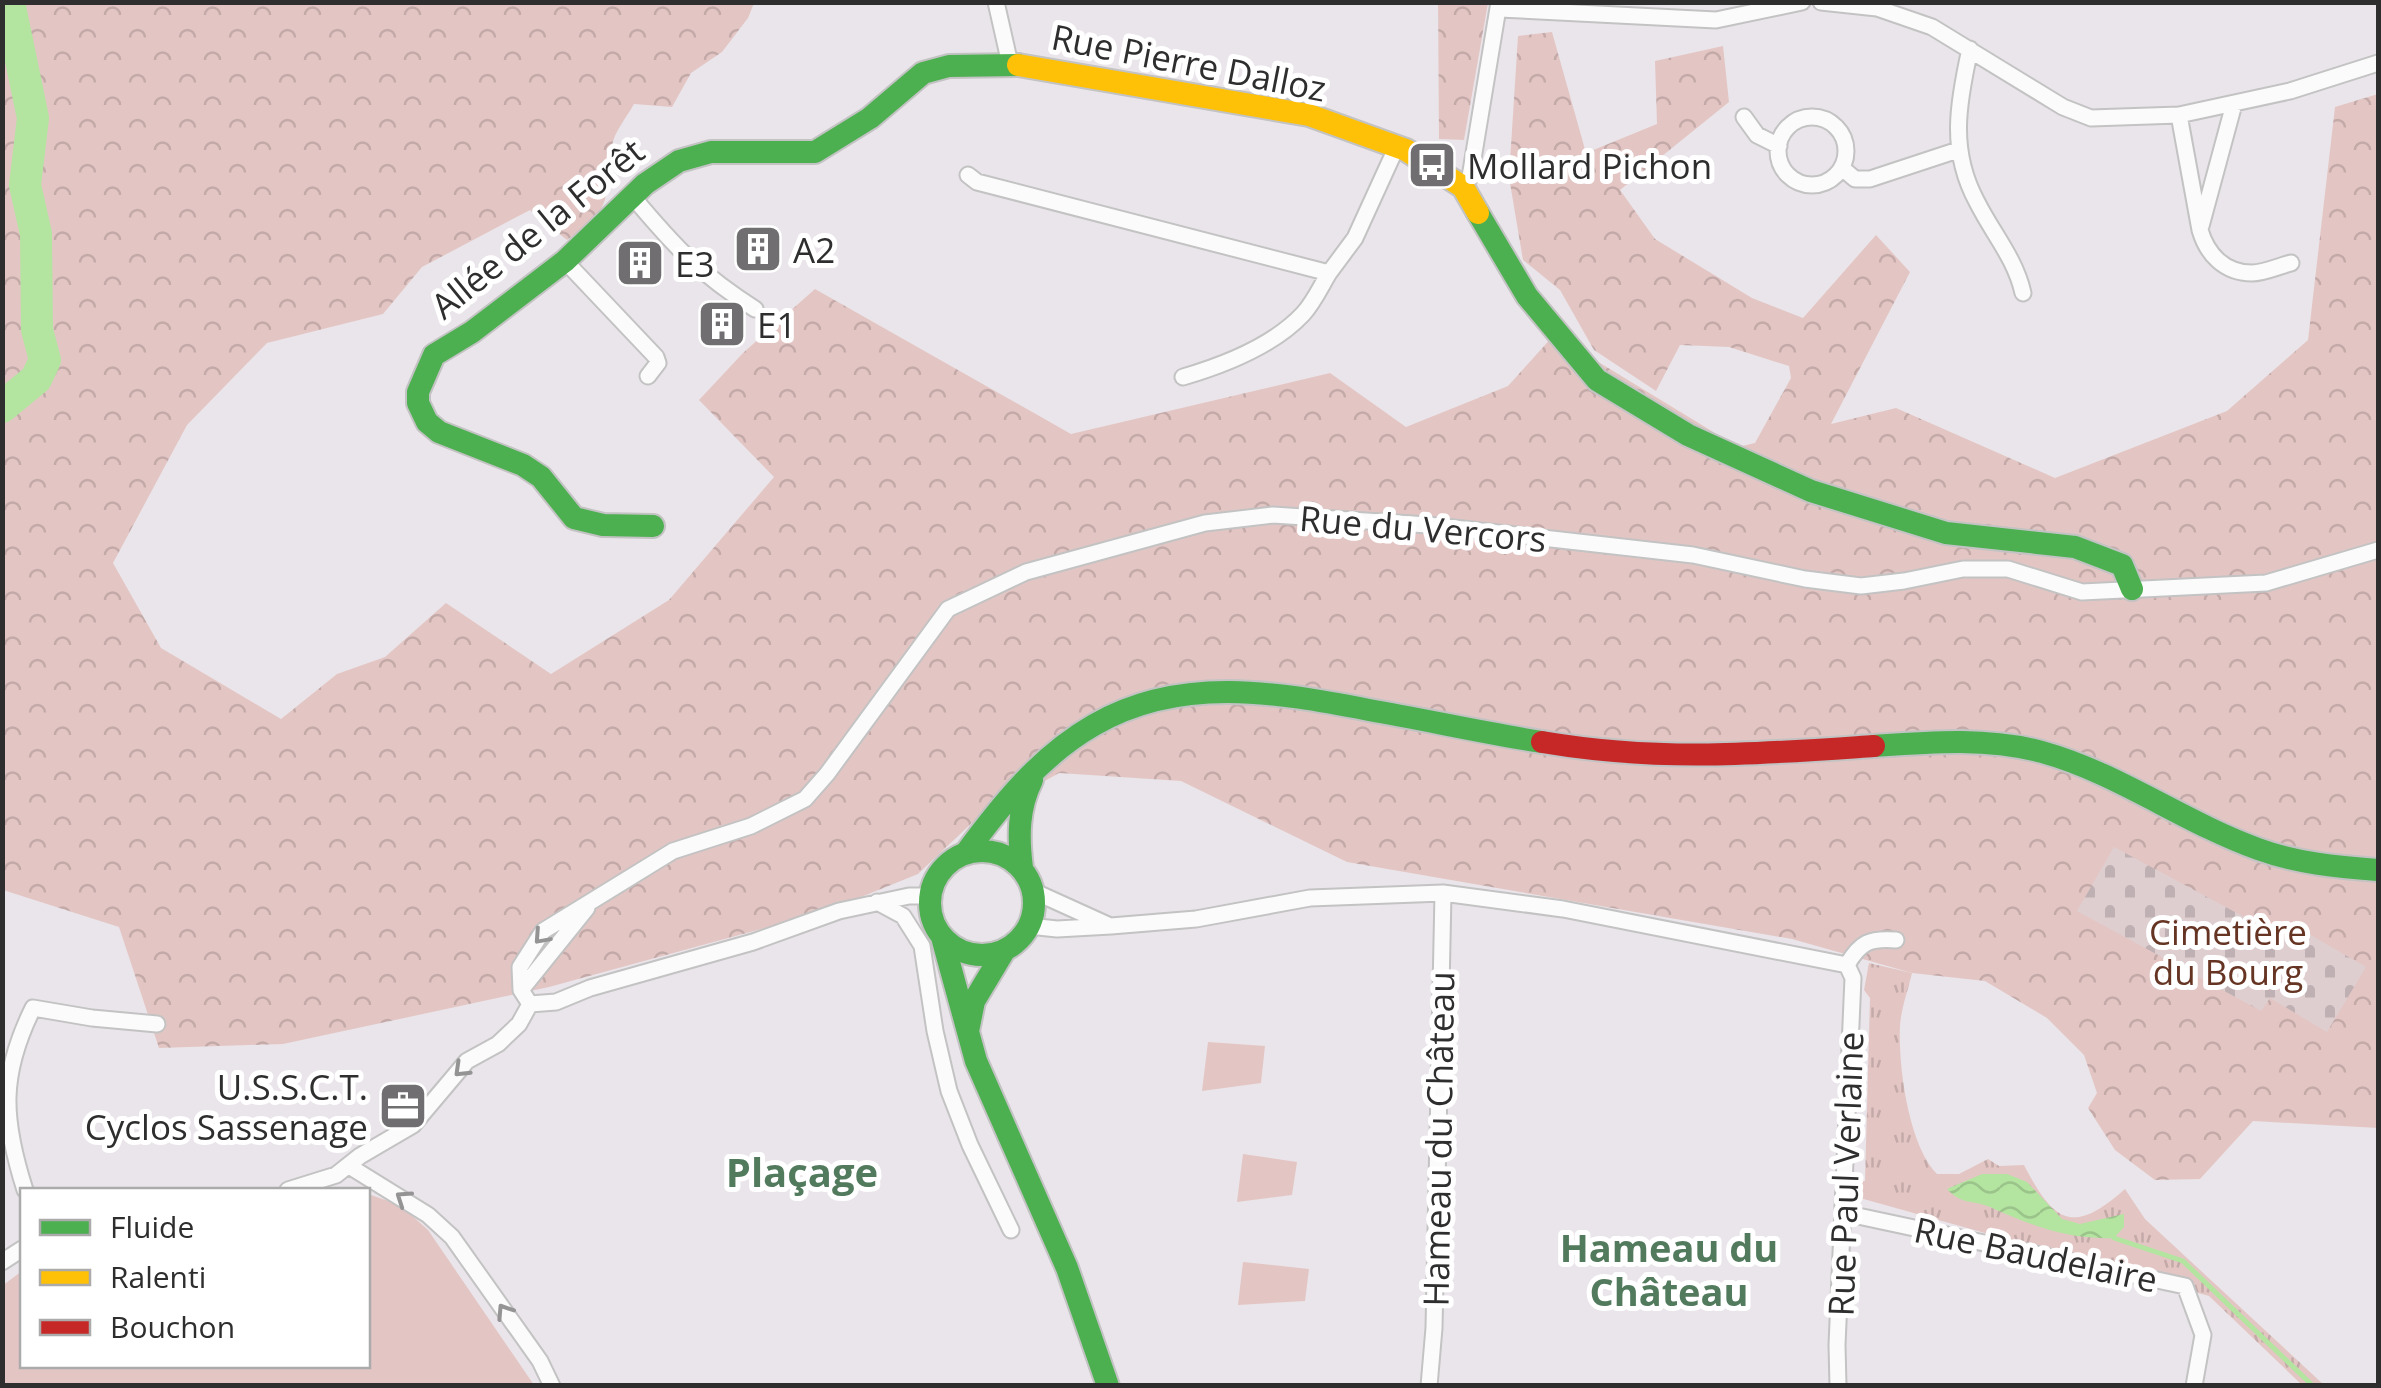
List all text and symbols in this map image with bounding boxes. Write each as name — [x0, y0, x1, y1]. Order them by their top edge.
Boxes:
street label: Rue Pierre Dalloz — [1048, 12, 1330, 112]
street label: Allée de la Forêt — [421, 128, 653, 328]
bus stop icon: Mollard Pichon — [1406, 139, 1458, 191]
place label: Mollard Pichon — [1467, 142, 1712, 189]
building icon: A2 — [732, 223, 784, 275]
place label: A2 — [793, 226, 835, 273]
building icon: E3 — [614, 237, 666, 289]
place label: E3 — [675, 240, 714, 287]
building icon: E1 — [696, 298, 748, 350]
place label: E1 — [757, 301, 796, 348]
street label: Rue du Vercors — [1298, 494, 1548, 562]
park label: Cimetière du Bourg — [2149, 908, 2307, 995]
one-way arrow — [534, 925, 552, 944]
street label: Hameau du Château — [1412, 971, 1464, 1307]
street label: Rue Paul Verlaine — [1817, 1031, 1873, 1317]
one-way arrow — [455, 1058, 473, 1076]
place label: U.S.S.C.T. Cyclos Sassenage — [85, 1063, 368, 1150]
office icon: U.S.S.C.T. Cyclos Sassenage — [377, 1080, 429, 1132]
district label: Plaçage — [726, 1144, 878, 1199]
legend — [20, 1188, 370, 1368]
one-way arrow — [396, 1192, 415, 1210]
street label: Rue Baudelaire — [1910, 1205, 2162, 1303]
text: Fluide — [110, 1206, 194, 1247]
district label: Hameau du Château — [1560, 1221, 1778, 1317]
text: Ralenti — [110, 1256, 206, 1297]
one-way arrow — [497, 1303, 516, 1321]
text: Bouchon — [110, 1306, 235, 1347]

